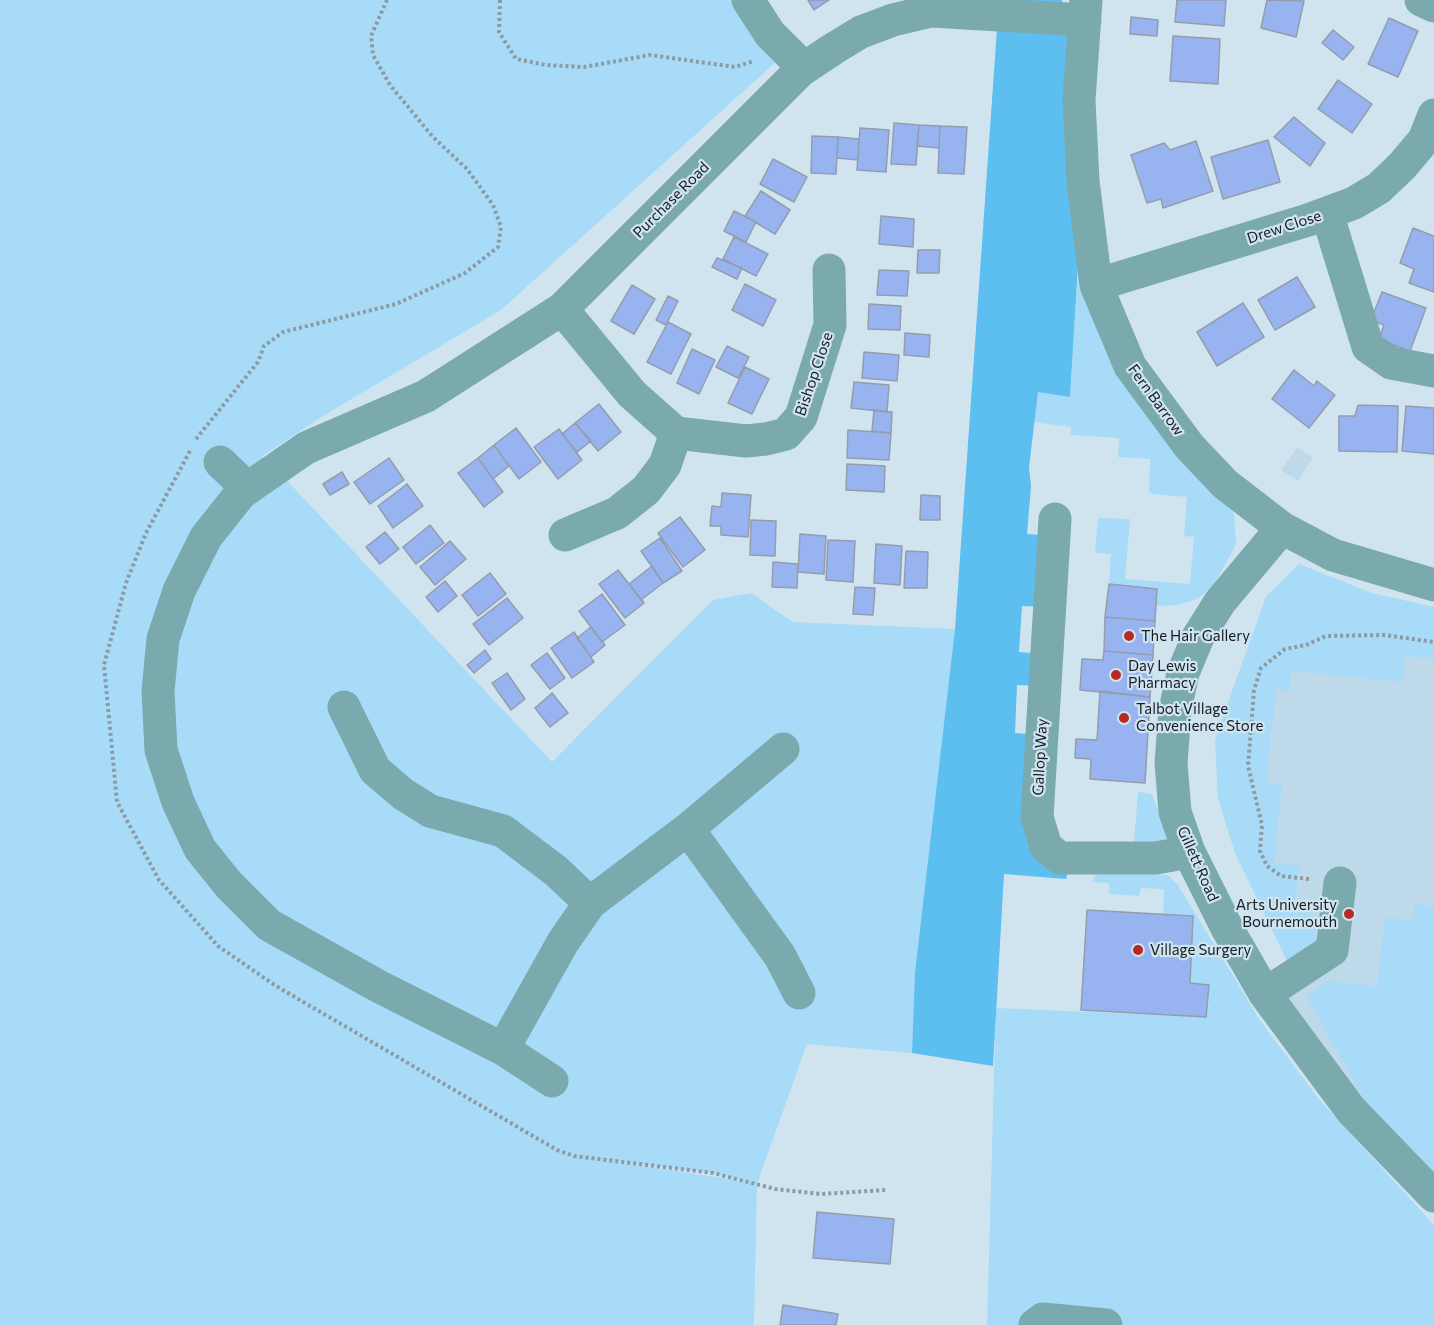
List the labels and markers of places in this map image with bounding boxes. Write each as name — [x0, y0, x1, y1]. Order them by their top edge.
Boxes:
place label: The Hair Gallery — [1141, 627, 1250, 645]
marker: The Hair Gallery — [1122, 629, 1136, 643]
place label: Day Lewis Pharmacy — [1128, 657, 1196, 692]
marker: Day Lewis Pharmacy — [1109, 668, 1123, 682]
place label: Talbot Village Convenience Store — [1136, 700, 1263, 735]
marker: Talbot Village Convenience Store — [1117, 711, 1131, 725]
place label: Arts University Bournemouth — [1236, 896, 1337, 931]
marker: Arts University Bournemouth — [1342, 907, 1356, 921]
place label: Village Surgery — [1150, 941, 1251, 959]
marker: Village Surgery — [1131, 943, 1145, 957]

